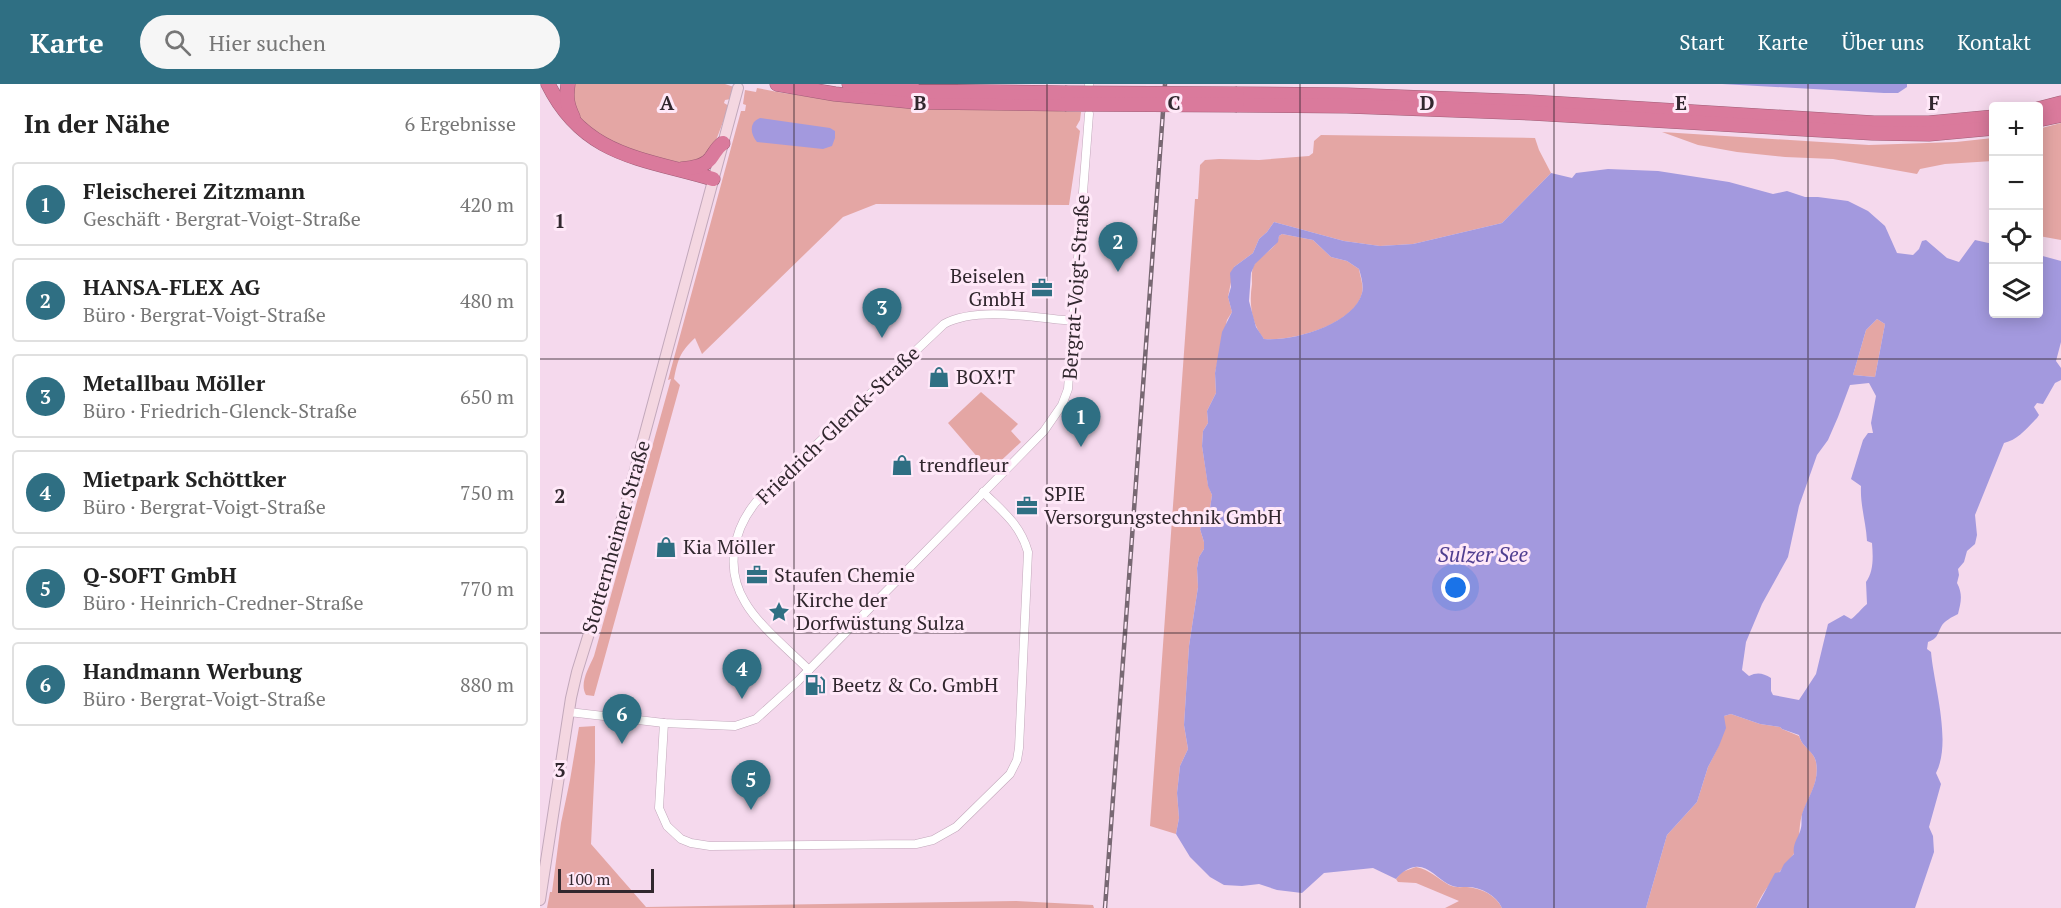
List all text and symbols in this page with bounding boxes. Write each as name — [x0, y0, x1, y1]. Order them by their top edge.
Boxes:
search box — [140, 15, 560, 69]
text: Karte — [30, 24, 104, 61]
icon: search — [161, 26, 194, 59]
text: Hier suchen — [209, 28, 326, 57]
text: Start — [1679, 28, 1725, 56]
text: Karte — [1758, 28, 1808, 56]
text: Über uns — [1841, 28, 1924, 56]
text: Kontakt — [1957, 28, 2031, 56]
text: A — [660, 89, 675, 116]
text: B — [914, 89, 927, 116]
text: C — [1167, 89, 1181, 116]
text: D — [1420, 89, 1434, 116]
text: E — [1675, 89, 1687, 116]
text: F — [1928, 89, 1940, 116]
map controls — [1989, 102, 2043, 318]
button: + — [1989, 102, 2043, 156]
text: In der Nähe — [24, 106, 170, 140]
text: 6 Ergebnisse — [404, 110, 516, 137]
button: − — [1989, 156, 2043, 210]
text: Fleischerei Zitzmann — [83, 176, 305, 205]
text: 1 — [40, 191, 51, 218]
text: 420 m — [460, 191, 514, 218]
street label: Bergrat-Voigt-Straße — [1056, 193, 1095, 381]
text: Geschäft · Bergrat-Voigt-Straße — [83, 205, 361, 232]
text: 1 — [554, 207, 566, 234]
button: locate — [1989, 210, 2043, 264]
pin: 2 — [1098, 222, 1138, 272]
place label: Beiselen GmbH — [950, 262, 1025, 312]
button: layers — [1989, 264, 2043, 318]
text: HANSA-FLEX AG — [83, 272, 260, 301]
office icon: Beiselen GmbH — [1030, 276, 1054, 300]
text: 2 — [40, 287, 51, 314]
text: 480 m — [460, 287, 514, 314]
pin: 3 — [862, 288, 902, 338]
text: Büro · Bergrat-Voigt-Straße — [83, 301, 326, 328]
street label: Friedrich-Glenck-Straße — [750, 340, 925, 510]
place label: BOX!T — [956, 363, 1015, 390]
shop icon: BOX!T — [927, 365, 951, 389]
text: Metallbau Möller — [83, 368, 265, 397]
text: 3 — [40, 383, 51, 410]
text: 650 m — [460, 383, 514, 410]
text: Büro · Friedrich-Glenck-Straße — [83, 397, 357, 424]
pin: 1 — [1062, 398, 1100, 447]
street label: Stotternheimer Straße — [575, 437, 656, 637]
place label: trendfleur — [919, 451, 1009, 478]
shop icon: trendfleur — [890, 453, 914, 477]
text: Mietpark Schöttker — [83, 464, 286, 493]
text: 4 — [40, 479, 51, 506]
text: 750 m — [460, 479, 514, 506]
place label: SPIE Versorgungstechnik GmbH — [1044, 480, 1282, 530]
text: 2 — [554, 482, 566, 509]
text: Büro · Bergrat-Voigt-Straße — [83, 493, 326, 520]
office icon: SPIE Versorgungstechnik GmbH — [1015, 494, 1039, 518]
place label: Kia Möller — [683, 533, 775, 560]
shop icon: Kia Möller — [654, 535, 678, 559]
water label: Sulzer See — [1438, 540, 1529, 568]
text: Q-SOFT GmbH — [83, 560, 237, 589]
place label: Staufen Chemie — [774, 561, 915, 588]
office icon: Staufen Chemie — [745, 563, 769, 587]
your location — [1441, 573, 1470, 602]
text: 5 — [40, 575, 51, 602]
text: 770 m — [460, 575, 514, 602]
place label: Kirche der Dorfwüstung Sulza — [796, 586, 965, 636]
text: Büro · Heinrich-Credner-Straße — [83, 589, 364, 616]
place icon: Kirche der Dorfwüstung Sulza — [767, 600, 791, 624]
pin: 4 — [722, 650, 762, 699]
text: Handmann Werbung — [83, 656, 302, 685]
text: 6 — [40, 671, 51, 698]
text: 880 m — [460, 671, 514, 698]
place label: Beetz & Co. GmbH — [832, 671, 998, 698]
fuel station icon: Beetz & Co. GmbH — [803, 673, 827, 697]
text: Büro · Bergrat-Voigt-Straße — [83, 685, 326, 712]
pin: 6 — [602, 694, 641, 744]
text: 3 — [554, 756, 566, 783]
pin: 5 — [732, 760, 770, 810]
scale bar — [558, 866, 654, 894]
text: 100 m — [567, 868, 610, 890]

